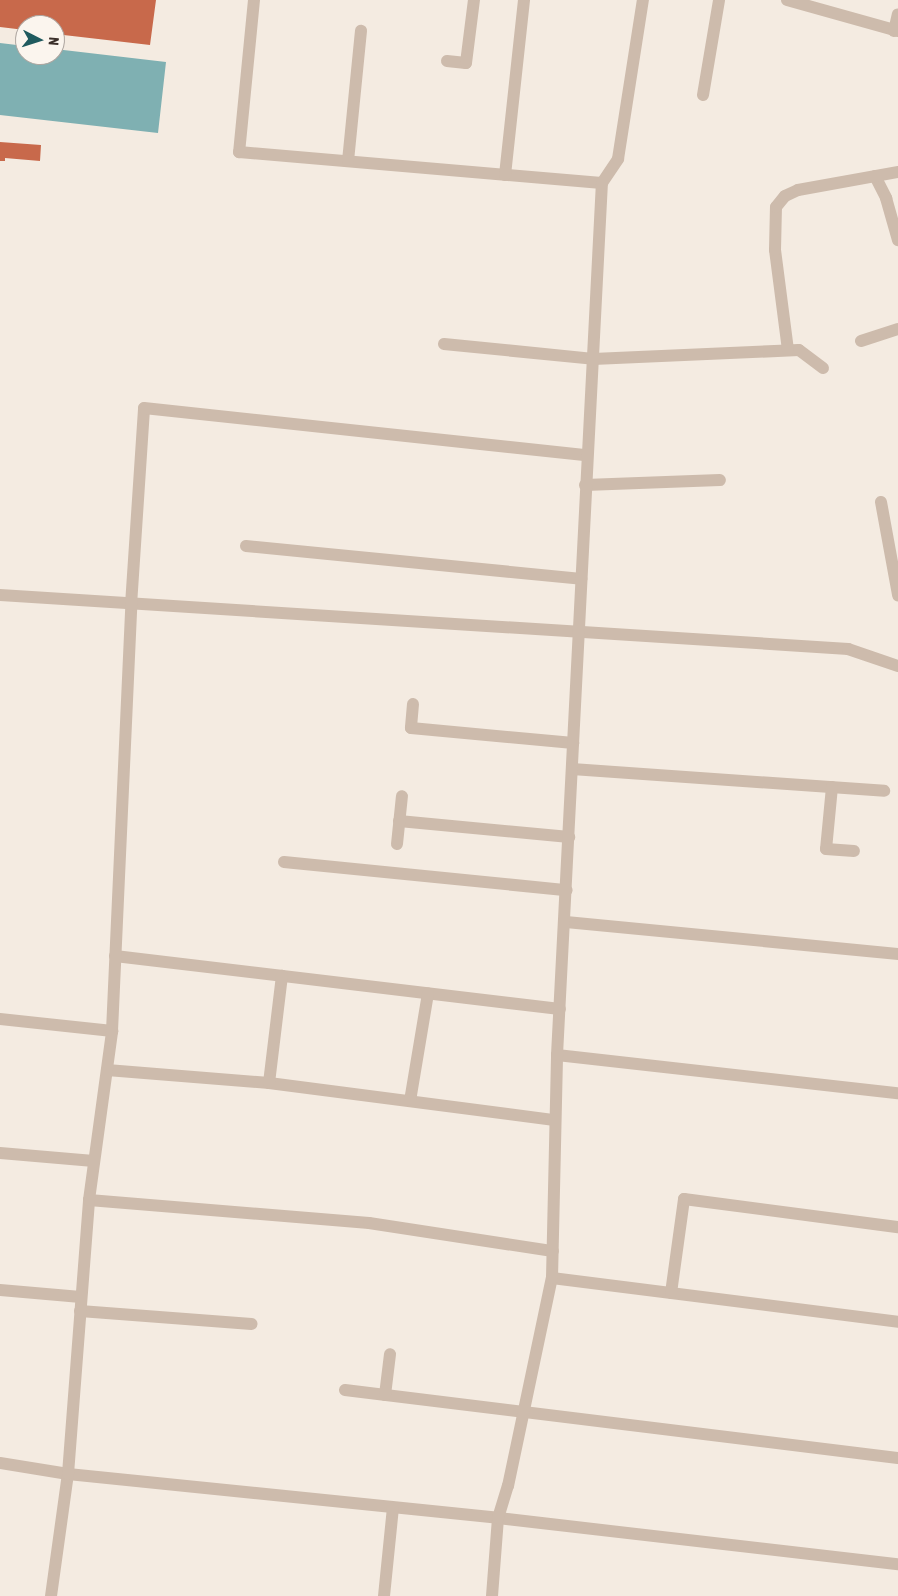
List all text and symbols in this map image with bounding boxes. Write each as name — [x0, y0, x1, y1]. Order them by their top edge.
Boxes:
north arrow — [15, 15, 65, 65]
text: N — [46, 36, 62, 46]

